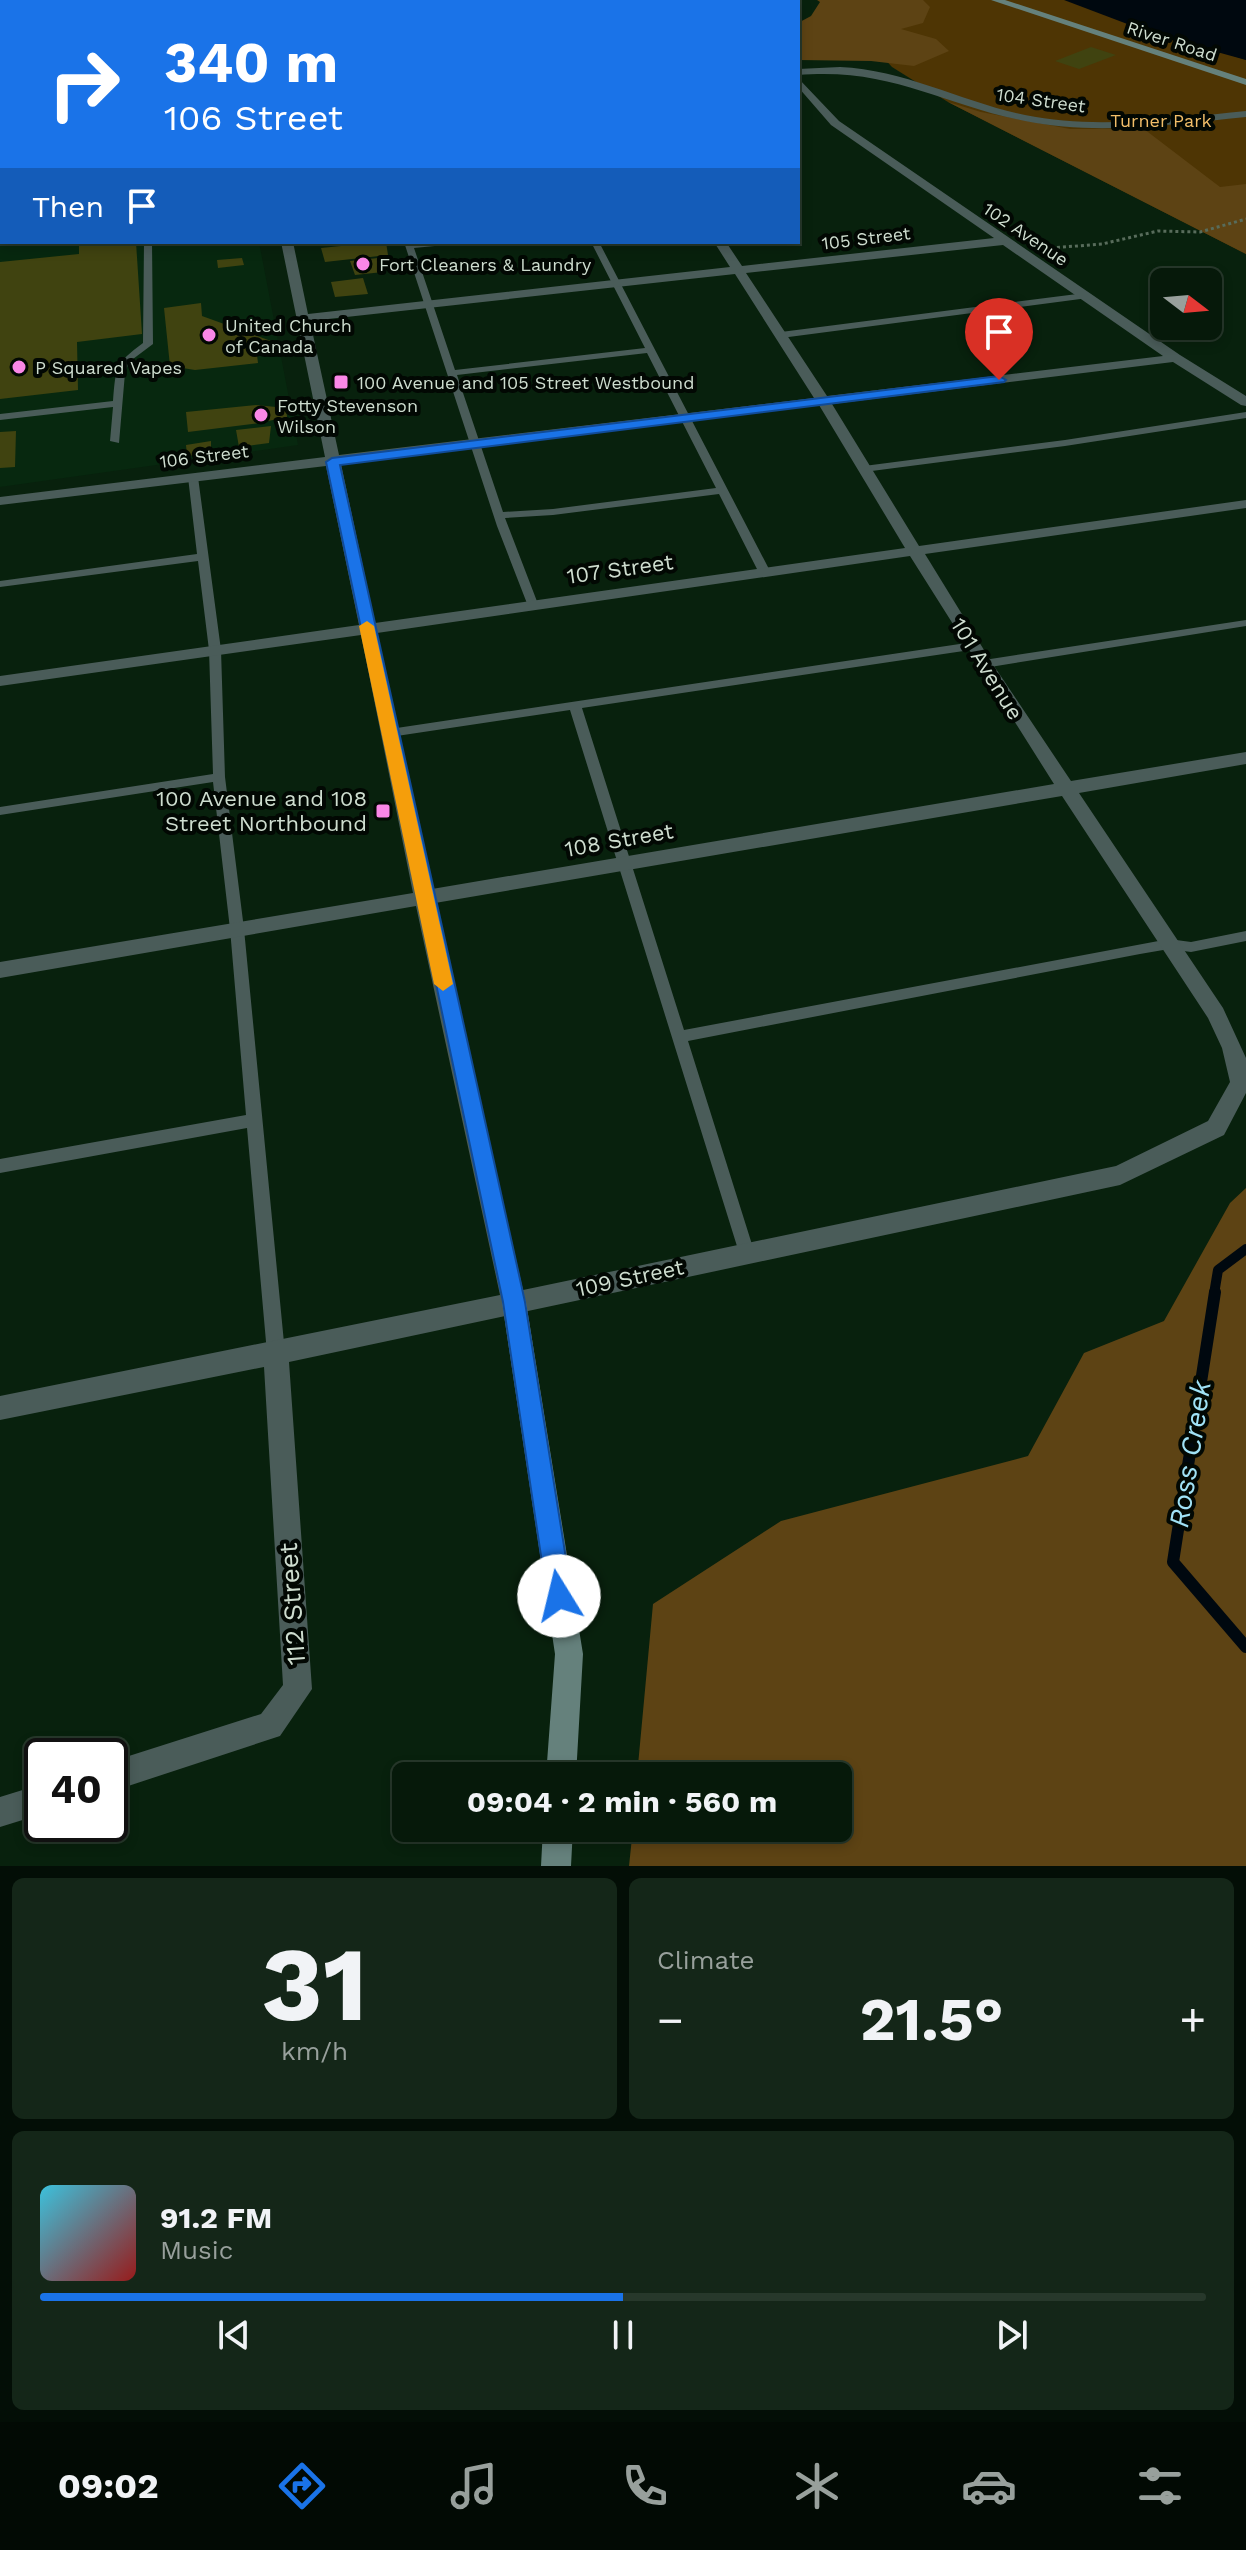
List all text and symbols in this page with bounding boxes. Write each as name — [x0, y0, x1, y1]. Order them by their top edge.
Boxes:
street label: River Road — [1124, 17, 1220, 65]
text: 340 m — [164, 30, 338, 96]
icon: right — [32, 32, 136, 136]
street label: 104 Street — [995, 83, 1087, 117]
text: 106 Street — [164, 97, 343, 139]
park label: Turner Park — [1110, 110, 1212, 131]
icon: arrive — [120, 184, 164, 228]
text: Then — [32, 189, 104, 224]
street label: 102 Avenue — [980, 198, 1072, 270]
street label: 105 Street — [821, 222, 912, 254]
place label: Fort Cleaners & Laundry — [379, 254, 592, 275]
marker: Fort Cleaners & Laundry — [354, 255, 372, 273]
north arrow — [1150, 268, 1222, 340]
map controls — [1150, 268, 1222, 340]
pin — [965, 298, 1033, 380]
icon: arrive — [977, 310, 1021, 354]
place label: United Church of Canada — [225, 315, 352, 357]
marker: United Church of Canada — [200, 326, 218, 344]
place label: P Squared Vapes — [35, 357, 182, 378]
marker: P Squared Vapes — [10, 358, 28, 376]
place label: 100 Avenue and 105 Street Westbound — [357, 372, 694, 393]
marker: 100 Avenue and 105 Street Westbound — [332, 373, 350, 391]
place label: Fotty Stevenson Wilson — [277, 395, 418, 437]
marker: Fotty Stevenson Wilson — [252, 406, 270, 424]
street label: 106 Street — [158, 440, 250, 472]
street label: 107 Street — [565, 549, 675, 589]
street label: 101 Avenue — [946, 613, 1028, 725]
place label: 100 Avenue and 108 Street Northbound — [156, 786, 367, 836]
marker: 100 Avenue and 108 Street Northbound — [374, 802, 392, 820]
street label: 108 Street — [563, 818, 675, 862]
street label: 109 Street — [574, 1254, 686, 1302]
water label: Ross Creek — [1162, 1377, 1218, 1530]
street label: 112 Street — [273, 1542, 311, 1666]
position arrow — [517, 1554, 601, 1638]
speed limit sign: 40 — [24, 1738, 128, 1842]
text: 09:04 · 2 min · 560 m — [467, 1784, 777, 1819]
text: 31 — [261, 1923, 368, 2045]
text: Climate — [657, 1945, 755, 1975]
text: 21.5° — [860, 1984, 1003, 2055]
text: − — [657, 1994, 684, 2046]
text: + — [1179, 1994, 1206, 2046]
text: km/h — [281, 2036, 348, 2066]
text: 91.2 FM — [160, 2200, 272, 2235]
text: Music — [160, 2235, 233, 2265]
icon: previous — [212, 2313, 256, 2357]
icon: pause — [601, 2313, 645, 2357]
icon: next — [990, 2313, 1034, 2357]
icon: directions — [274, 2458, 330, 2514]
icon: music — [446, 2458, 502, 2514]
icon: phone — [617, 2458, 673, 2514]
icon: climate — [789, 2458, 845, 2514]
icon: car — [961, 2458, 1017, 2514]
icon: filters — [1132, 2458, 1188, 2514]
text: 09:02 — [58, 2465, 159, 2507]

